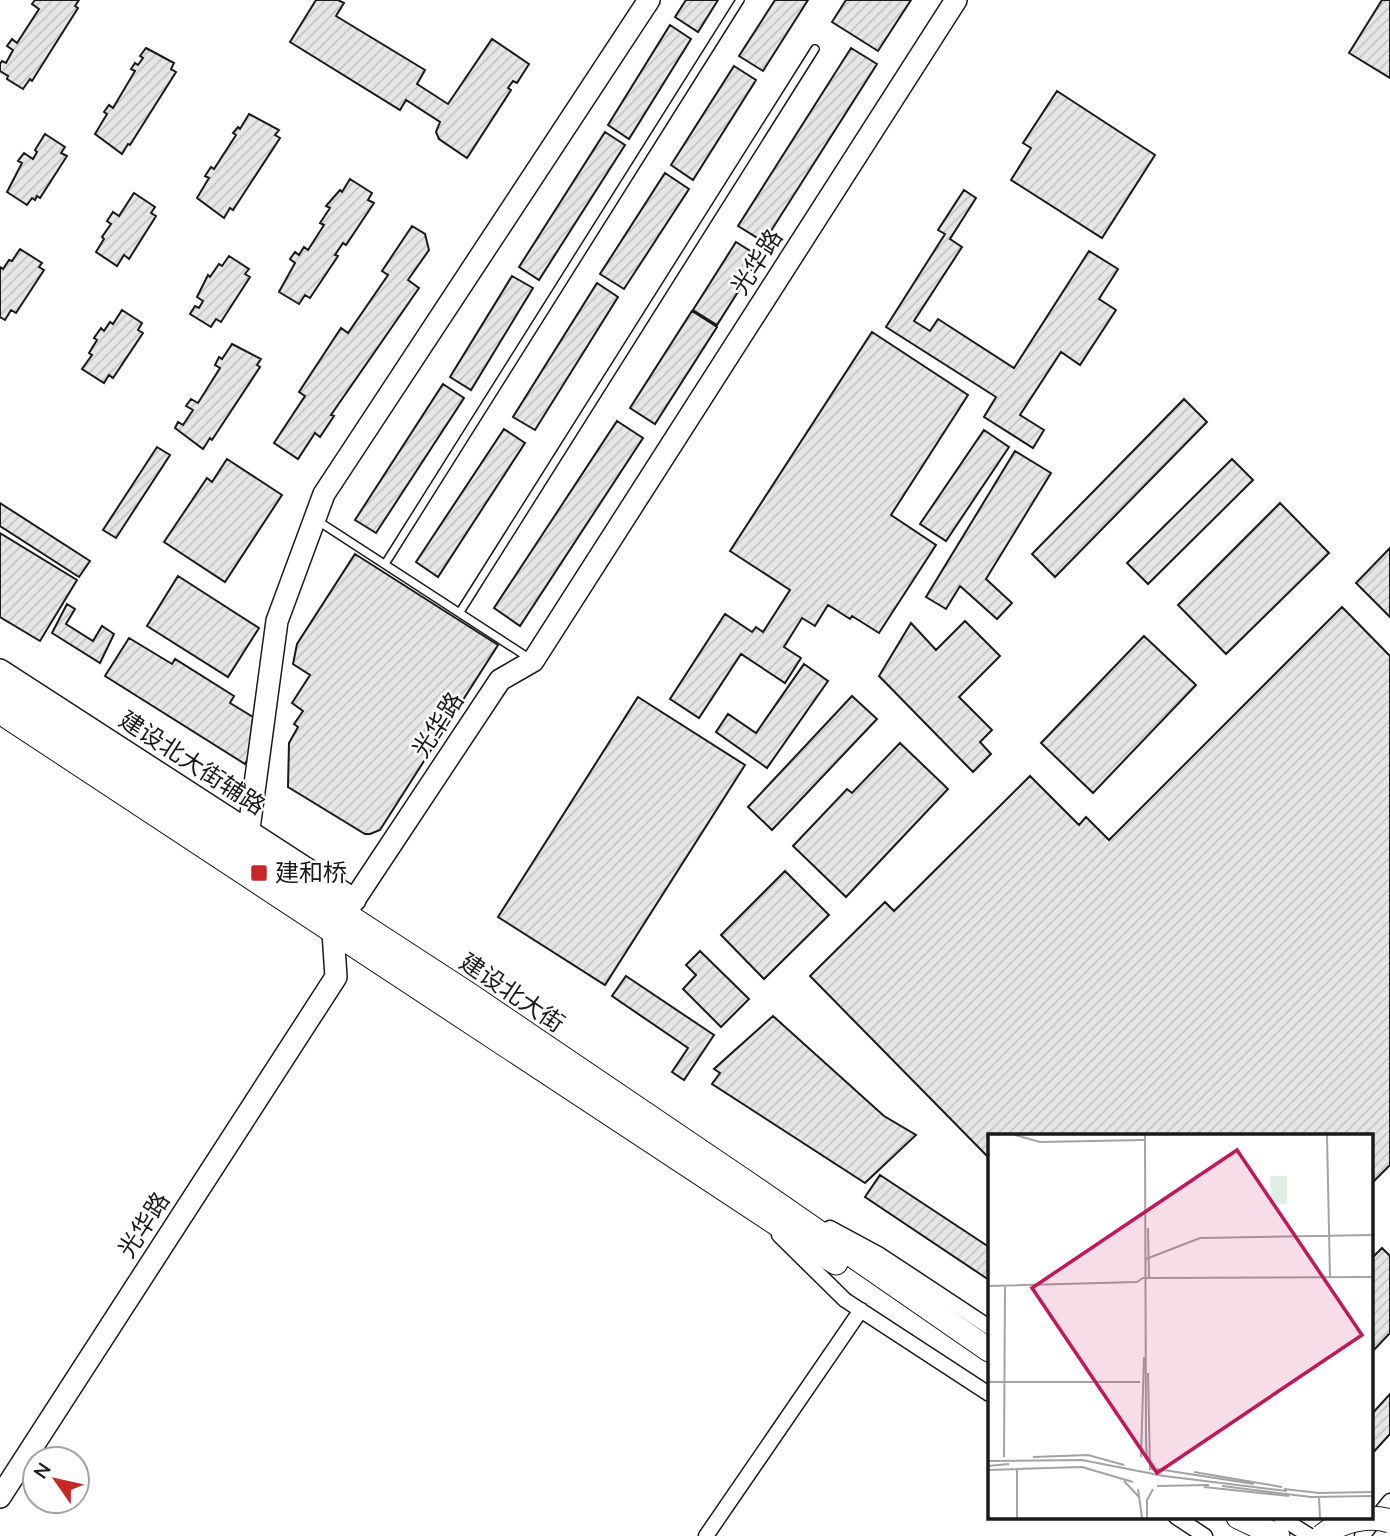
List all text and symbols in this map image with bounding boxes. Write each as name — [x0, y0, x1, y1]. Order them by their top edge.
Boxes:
street label: 光华路 — [724, 223, 790, 301]
street label: 光华路 — [405, 686, 471, 764]
street label: 建设北大街辅路 — [113, 704, 271, 822]
place label: 建和桥 — [275, 857, 347, 889]
marker: 建和桥 — [249, 863, 269, 883]
street label: 建设北大街 — [453, 946, 571, 1040]
inset map — [988, 1134, 1372, 1518]
street label: 光华路 — [111, 1186, 177, 1264]
north arrow — [21, 1445, 91, 1515]
text: N — [28, 1458, 57, 1484]

